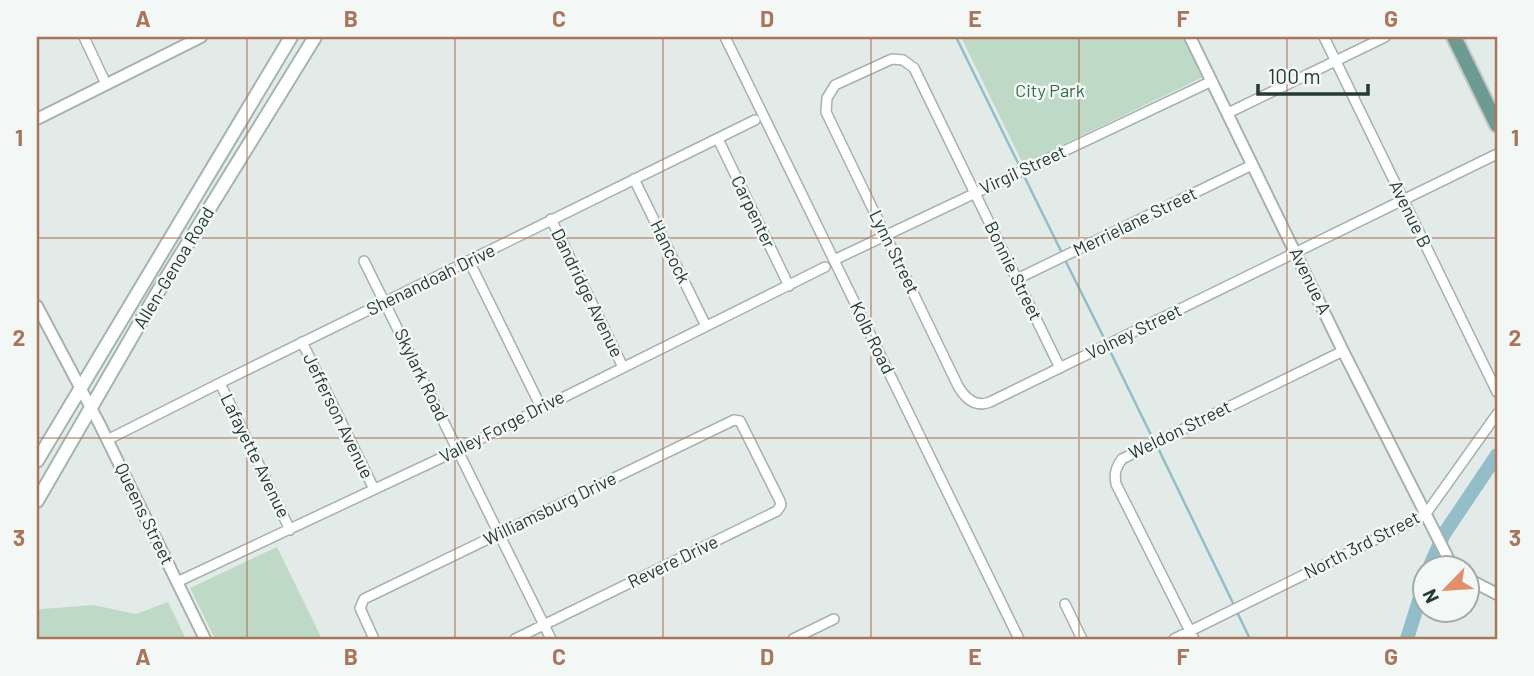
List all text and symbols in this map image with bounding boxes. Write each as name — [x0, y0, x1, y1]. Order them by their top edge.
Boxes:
text: A — [135, 4, 151, 32]
text: B — [344, 4, 358, 32]
text: C — [552, 4, 566, 32]
text: D — [760, 4, 774, 32]
text: E — [968, 4, 982, 32]
text: F — [1177, 4, 1190, 32]
text: G — [1384, 4, 1398, 32]
scale bar — [1258, 52, 1368, 96]
text: 100 m — [1268, 63, 1321, 88]
park label: City Park — [1015, 79, 1085, 101]
text: 1 — [15, 123, 23, 151]
text: 1 — [1511, 123, 1519, 151]
street label: Virgil Street — [976, 140, 1069, 199]
street label: Carpenter — [727, 172, 781, 252]
street label: Avenue B — [1385, 176, 1437, 251]
street label: Merrielane Street — [1069, 182, 1200, 261]
street label: Allen-Genoa Road — [128, 203, 218, 332]
street label: Lynn Street — [865, 206, 925, 297]
street label: Hancock — [646, 216, 696, 287]
street label: Bonnie Street — [980, 217, 1047, 324]
street label: Dandridge Avenue — [547, 225, 629, 361]
street label: Shenandoah Drive — [363, 238, 498, 320]
street label: Avenue A — [1285, 244, 1337, 318]
street label: Kolb Road — [846, 298, 900, 377]
street label: Volney Street — [1082, 298, 1185, 364]
text: 2 — [13, 323, 25, 351]
text: 2 — [1509, 323, 1521, 351]
street label: Skylark Road — [390, 325, 454, 424]
street label: Jefferson Avenue — [299, 349, 379, 482]
street label: Valley Forge Drive — [435, 385, 568, 467]
street label: Lafayette Avenue — [216, 390, 295, 521]
street label: Weldon Street — [1125, 395, 1234, 463]
street label: Queens Street — [111, 459, 179, 568]
street label: Williamsburg Drive — [480, 466, 620, 550]
street label: North 3rd Street — [1300, 505, 1423, 583]
text: 3 — [13, 523, 25, 551]
text: 3 — [1509, 523, 1521, 551]
street label: Revere Drive — [624, 530, 721, 592]
north arrow — [1412, 554, 1482, 624]
text: N — [1417, 586, 1443, 607]
text: A — [135, 642, 151, 670]
text: B — [344, 642, 358, 670]
text: C — [552, 642, 566, 670]
text: D — [760, 642, 774, 670]
text: E — [968, 642, 982, 670]
text: F — [1177, 642, 1190, 670]
text: G — [1384, 642, 1398, 670]

